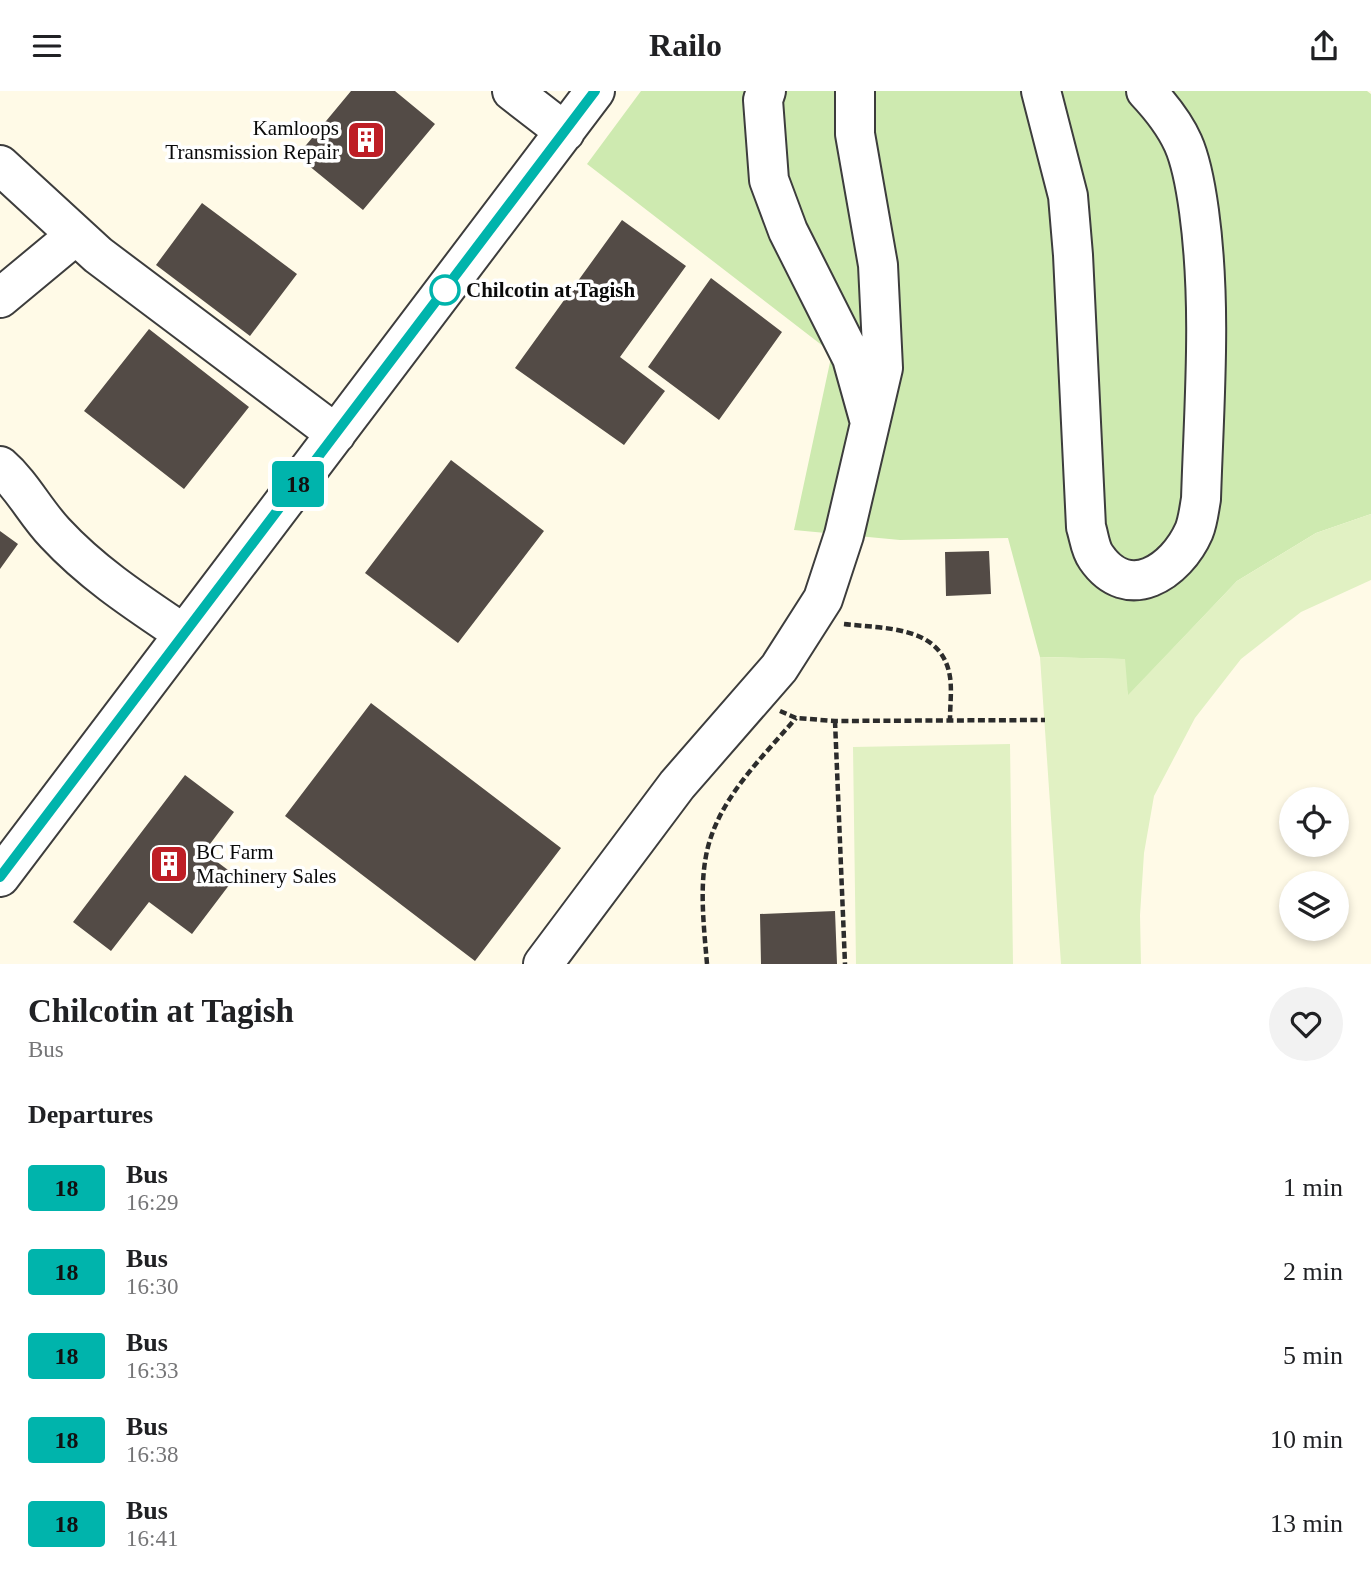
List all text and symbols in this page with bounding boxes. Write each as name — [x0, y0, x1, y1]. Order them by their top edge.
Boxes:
icon: menu — [28, 27, 66, 65]
text: Railo — [649, 27, 722, 63]
icon: share — [1305, 27, 1343, 65]
place label: Kamloops Transmission Repair — [165, 116, 339, 164]
building icon: Kamloops Transmission Repair — [345, 119, 387, 161]
marker: Chilcotin at Tagish — [430, 275, 460, 305]
place label: Chilcotin at Tagish — [466, 278, 636, 302]
line badge: 18 — [266, 461, 330, 507]
text: 18 — [286, 471, 310, 497]
map controls — [1279, 787, 1349, 941]
button: locate — [1279, 787, 1349, 857]
place label: BC Farm Machinery Sales — [196, 840, 337, 888]
building icon: BC Farm Machinery Sales — [148, 843, 190, 885]
button: layers — [1279, 871, 1349, 941]
button: heart — [1269, 987, 1343, 1061]
text: Chilcotin at Tagish — [28, 993, 294, 1029]
text: Bus — [28, 1037, 64, 1062]
text: Departures — [28, 1100, 153, 1129]
text: Bus — [126, 1160, 168, 1189]
text: 1 min — [1283, 1173, 1343, 1202]
text: 18 — [55, 1175, 79, 1201]
text: 16:29 — [126, 1190, 178, 1215]
text: Bus — [126, 1244, 168, 1273]
text: 2 min — [1283, 1257, 1343, 1286]
text: 18 — [55, 1259, 79, 1285]
text: 16:30 — [126, 1274, 178, 1299]
text: Bus — [126, 1328, 168, 1357]
text: 5 min — [1283, 1341, 1343, 1370]
text: 18 — [55, 1343, 79, 1369]
text: 16:33 — [126, 1358, 178, 1383]
text: Bus — [126, 1412, 168, 1441]
text: 10 min — [1270, 1425, 1343, 1454]
text: 18 — [55, 1427, 79, 1453]
text: 16:38 — [126, 1442, 178, 1467]
text: Bus — [126, 1496, 168, 1525]
text: 13 min — [1270, 1509, 1343, 1538]
text: 18 — [55, 1511, 79, 1537]
text: 16:41 — [126, 1526, 178, 1551]

